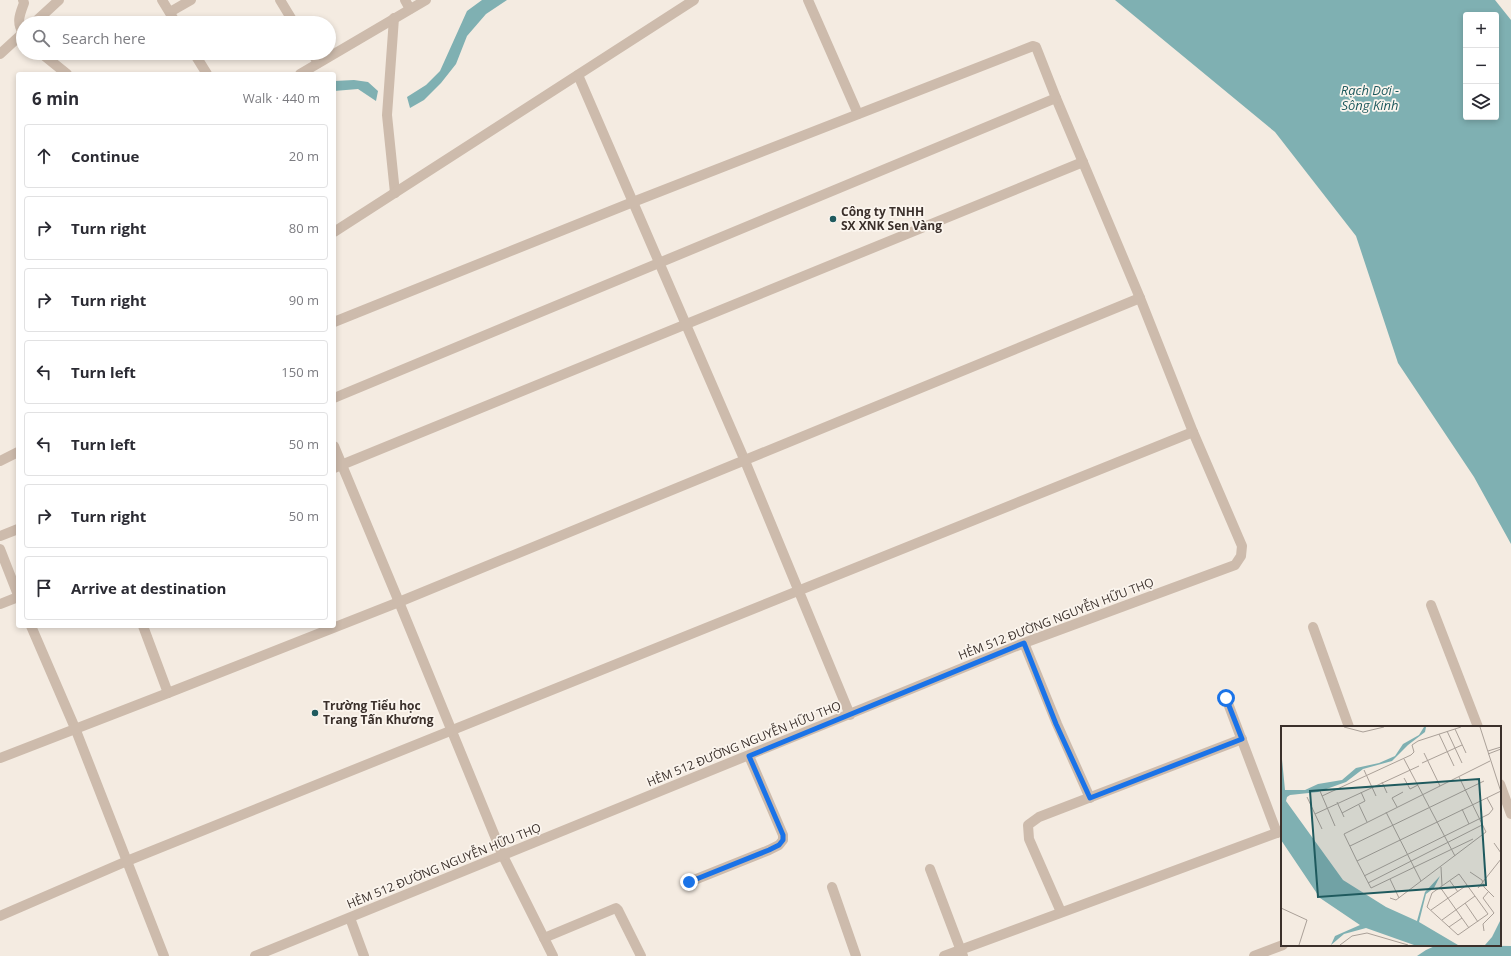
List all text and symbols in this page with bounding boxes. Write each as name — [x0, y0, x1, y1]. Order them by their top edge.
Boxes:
map controls — [1463, 12, 1499, 120]
button: + — [1463, 12, 1499, 48]
search box — [16, 16, 336, 60]
icon: search — [30, 27, 52, 49]
text: Search here — [62, 28, 146, 48]
button: − — [1463, 48, 1499, 84]
water label: Rạch Dơi - Sông Kinh — [1341, 81, 1399, 114]
button: layers — [1463, 84, 1499, 120]
text: 6 min — [32, 87, 79, 110]
text: Walk · 440 m — [243, 89, 320, 107]
icon: ahead — [33, 145, 55, 167]
text: Continue — [71, 146, 139, 166]
text: 20 m — [289, 147, 319, 165]
place label: Công ty TNHH SX XNK Sen Vàng — [841, 203, 942, 234]
marker: Công ty TNHH SX XNK Sen Vàng — [828, 214, 838, 224]
icon: right — [33, 217, 55, 239]
text: Turn right — [71, 218, 146, 238]
text: 80 m — [289, 219, 319, 237]
icon: right — [33, 289, 55, 311]
text: Turn right — [71, 290, 146, 310]
text: 90 m — [289, 291, 319, 309]
icon: left — [33, 361, 55, 383]
text: Turn left — [71, 362, 136, 382]
text: 150 m — [281, 363, 319, 381]
icon: left — [33, 433, 55, 455]
text: Turn left — [71, 434, 136, 454]
text: 50 m — [289, 435, 319, 453]
icon: right — [33, 505, 55, 527]
text: Turn right — [71, 506, 146, 526]
text: 50 m — [289, 507, 319, 525]
street label: HẺM 512 ĐƯỜNG NGUYỄN HỮU THỌ — [955, 572, 1156, 664]
icon: arrive — [33, 577, 55, 599]
text: Arrive at destination — [71, 578, 226, 598]
route start — [1217, 689, 1235, 707]
street label: HẺM 512 ĐƯỜNG NGUYỄN HỮU THỌ — [644, 696, 844, 790]
place label: Trường Tiểu học Trang Tấn Khương — [323, 697, 434, 728]
marker: Trường Tiểu học Trang Tấn Khương — [310, 708, 320, 718]
inset map — [1281, 726, 1501, 946]
street label: HẺM 512 ĐƯỜNG NGUYỄN HỮU THỌ — [344, 818, 544, 912]
route end — [680, 873, 698, 891]

